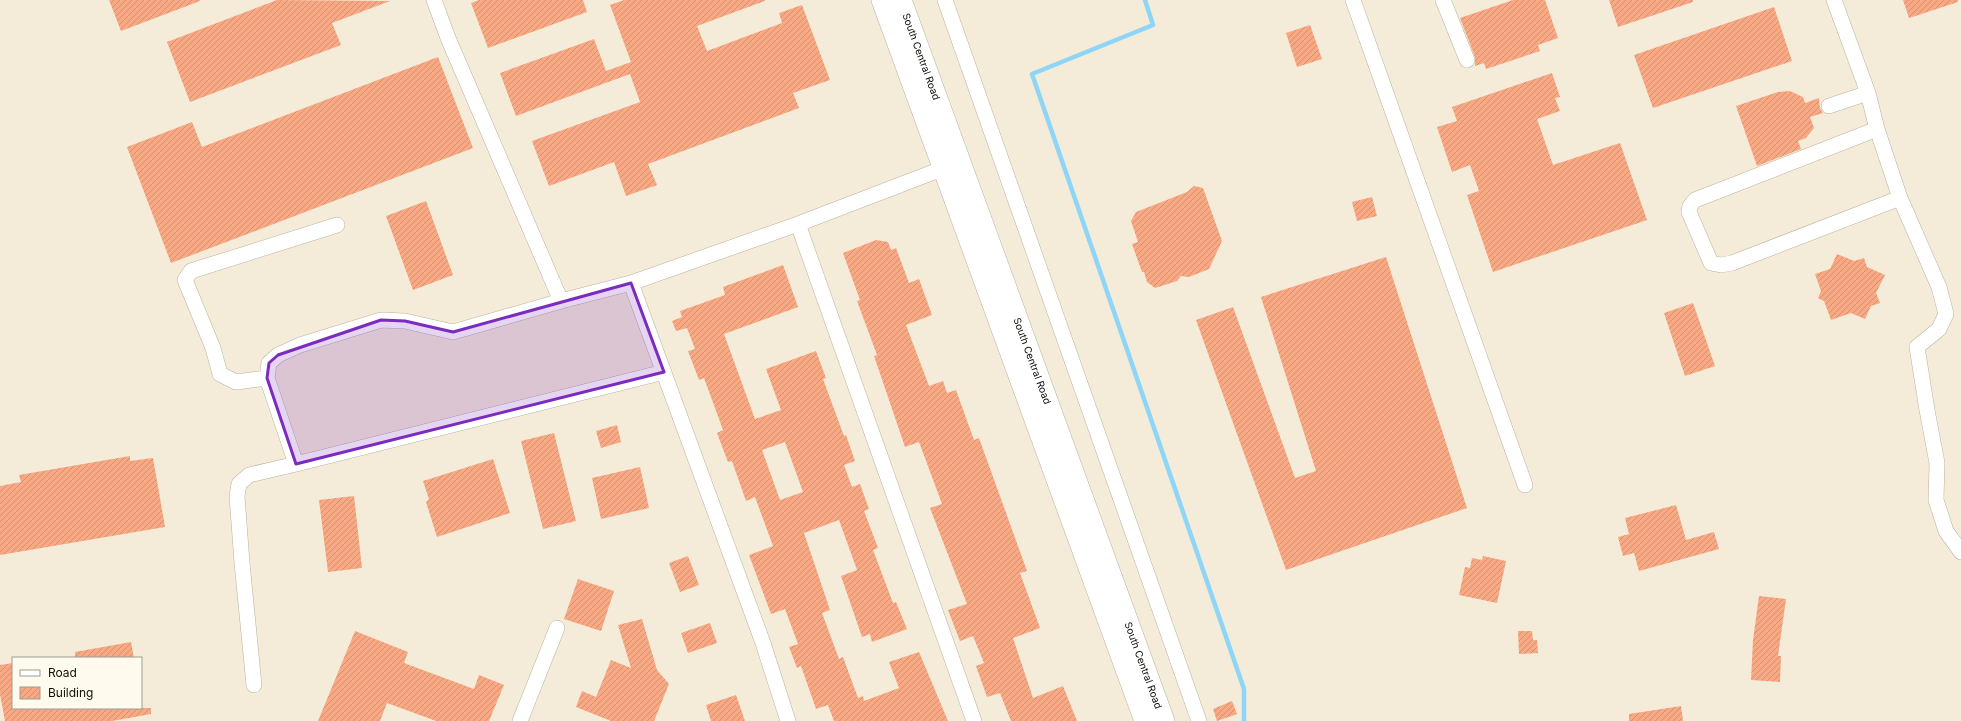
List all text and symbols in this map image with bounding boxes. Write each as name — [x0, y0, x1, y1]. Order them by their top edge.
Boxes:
street label: South Central Road — [900, 11, 943, 101]
street label: South Central Road — [1011, 316, 1054, 406]
street label: South Central Road — [1122, 620, 1165, 710]
legend — [12, 657, 142, 709]
text: Road — [48, 665, 77, 680]
text: Building — [48, 685, 93, 700]

